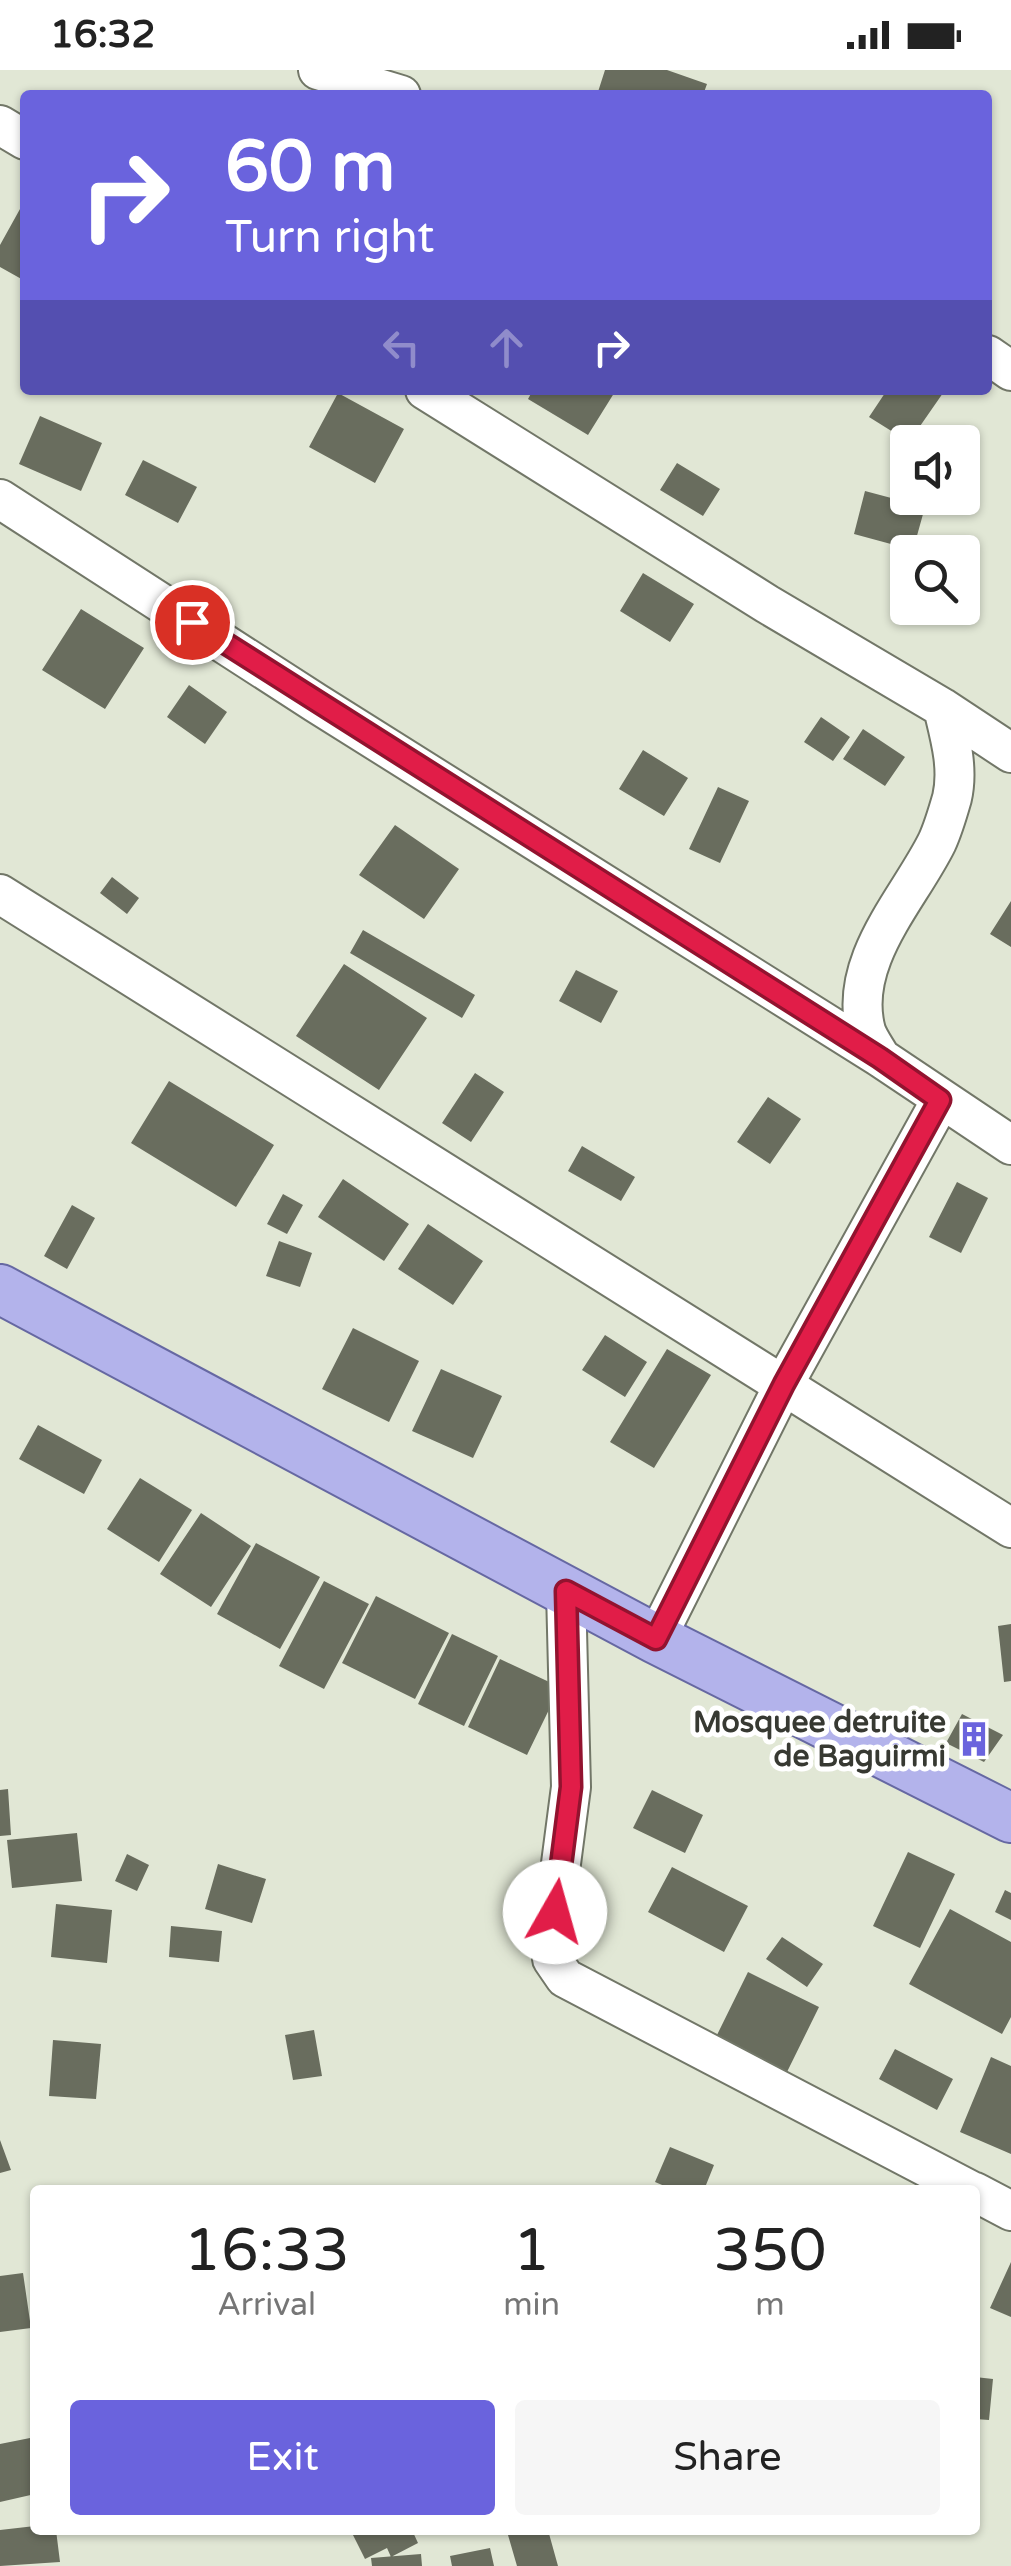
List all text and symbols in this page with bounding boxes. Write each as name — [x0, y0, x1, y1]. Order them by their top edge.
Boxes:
text: 16:32 — [50, 12, 155, 58]
text: 60 m — [225, 126, 395, 210]
icon: right — [60, 130, 190, 260]
text: Turn right — [225, 211, 434, 265]
icon: left — [374, 320, 429, 375]
icon: ahead — [479, 320, 534, 375]
icon: right — [584, 320, 639, 375]
map controls — [890, 425, 980, 625]
button: sound — [890, 425, 980, 515]
button: search — [890, 535, 980, 625]
pin — [150, 580, 235, 665]
icon: arrive — [165, 595, 220, 650]
place label: Mosquee detruite de Baguirmi — [693, 1704, 946, 1775]
building icon: Mosquee detruite de Baguirmi — [955, 1720, 993, 1758]
position arrow — [503, 1860, 607, 1964]
text: 16:33 — [183, 2215, 350, 2287]
text: 1 — [513, 2215, 550, 2287]
text: 350 — [713, 2215, 827, 2287]
text: Arrival — [217, 2286, 316, 2324]
text: min — [503, 2286, 560, 2324]
text: m — [755, 2286, 785, 2324]
button: Exit — [70, 2400, 495, 2515]
button: Share — [515, 2400, 940, 2515]

